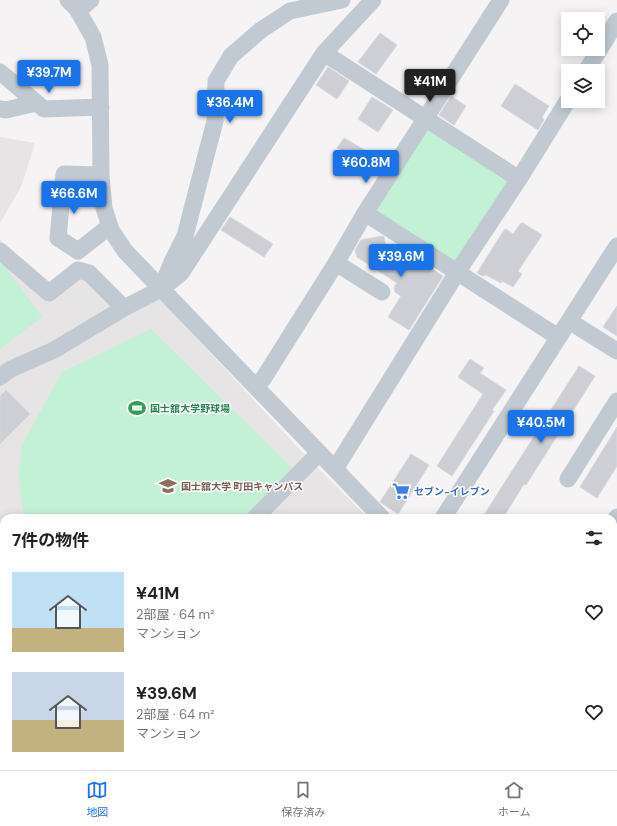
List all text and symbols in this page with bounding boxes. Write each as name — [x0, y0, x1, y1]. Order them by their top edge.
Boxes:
map controls — [561, 12, 605, 108]
button: locate — [561, 12, 605, 56]
pin: ¥39.7M — [16, 60, 82, 94]
text: ¥39.7M — [26, 64, 72, 81]
button: layers — [561, 64, 605, 108]
pin: ¥41M — [406, 69, 454, 103]
text: ¥41M — [413, 73, 447, 90]
pin: ¥36.4M — [197, 90, 263, 124]
text: ¥36.4M — [206, 94, 254, 111]
pin: ¥60.8M — [333, 150, 399, 184]
text: ¥60.8M — [342, 154, 390, 171]
pin: ¥66.6M — [41, 181, 107, 215]
text: ¥66.6M — [50, 185, 98, 202]
pin: ¥39.6M — [368, 244, 434, 278]
text: ¥39.6M — [378, 248, 424, 265]
sports icon: 国士舘大学野球場 — [127, 398, 147, 418]
place label: 国士舘大学野球場 — [150, 402, 230, 415]
pin: ¥40.5M — [508, 410, 574, 444]
text: ¥40.5M — [517, 414, 565, 431]
school or university icon: 国士舘大学 町田キャンパス — [158, 476, 178, 496]
place label: 国士舘大学 町田キャンパス — [181, 480, 303, 493]
supermarket icon: セブン-イレブン — [391, 481, 411, 501]
place label: セブン-イレブン — [414, 485, 490, 498]
icon: filters — [583, 527, 605, 549]
text: 7件の物件 — [12, 529, 89, 551]
text: ¥41M — [136, 582, 179, 604]
icon: home — [44, 588, 92, 636]
icon: heart — [583, 601, 605, 623]
text: 2部屋 · 64 m² — [136, 606, 214, 623]
text: マンション — [136, 625, 201, 642]
text: ¥39.6M — [136, 682, 197, 704]
icon: home — [44, 688, 92, 736]
icon: heart — [583, 701, 605, 723]
text: 2部屋 · 64 m² — [136, 706, 214, 723]
text: マンション — [136, 725, 201, 742]
tab: 地図 — [86, 779, 108, 819]
tab: 保存済み — [281, 779, 325, 819]
tab: ホーム — [498, 779, 531, 819]

